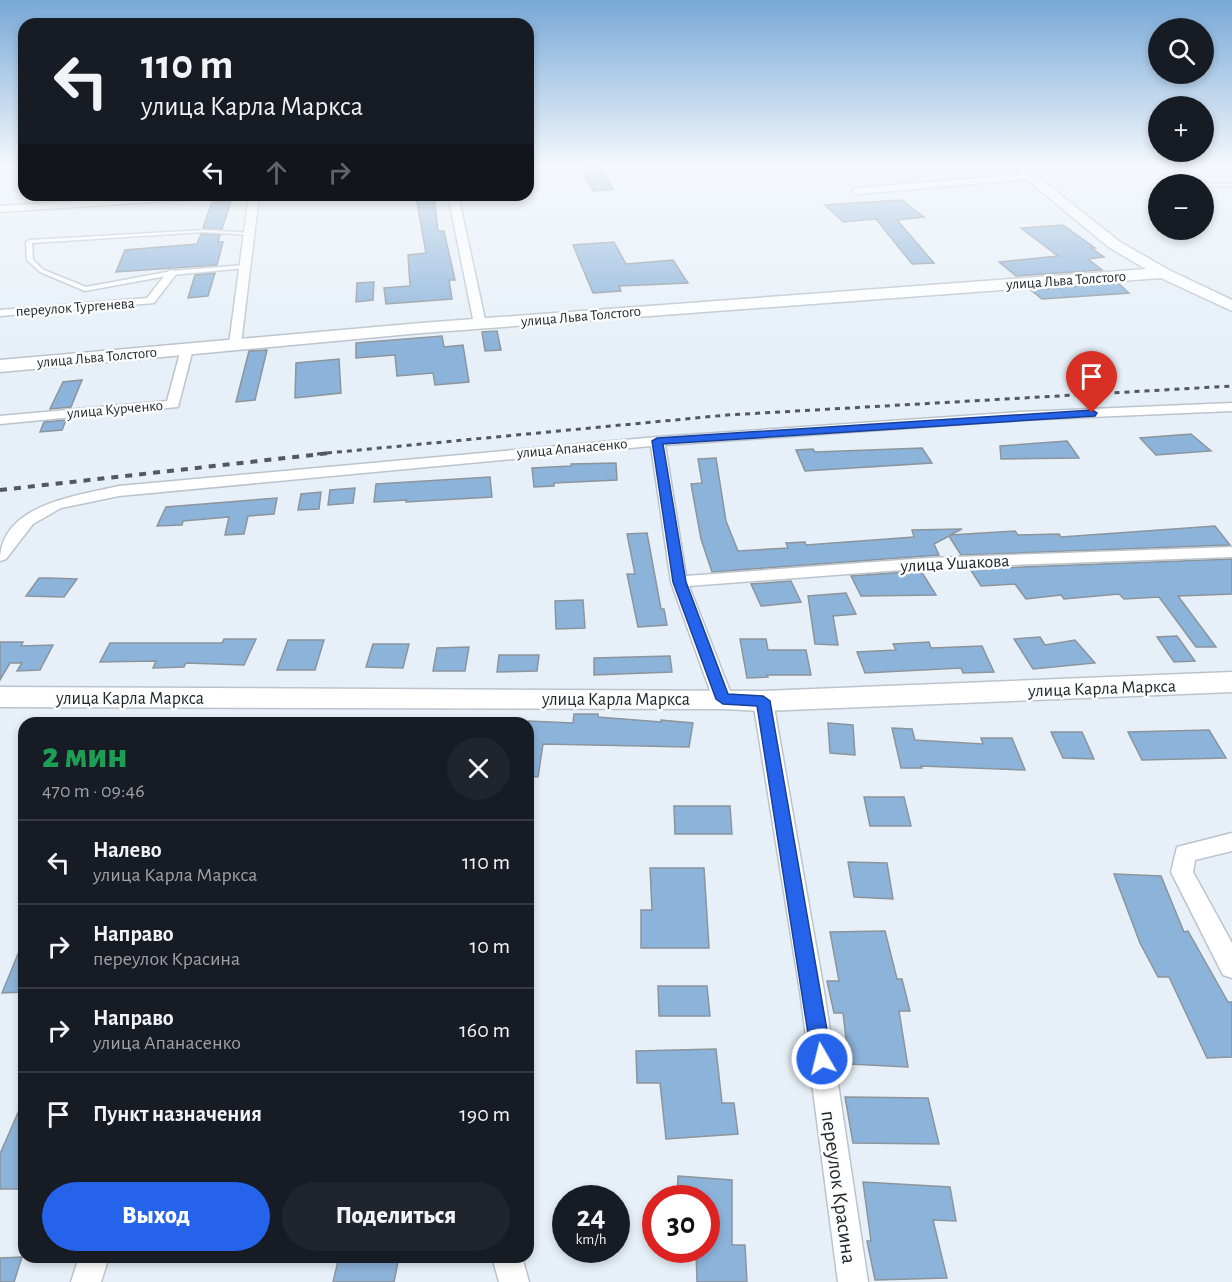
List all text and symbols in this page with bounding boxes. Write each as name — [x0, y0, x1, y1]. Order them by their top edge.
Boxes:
map controls — [1148, 18, 1214, 240]
button: search — [1148, 18, 1214, 84]
icon: left — [42, 42, 120, 120]
text: 110 m — [141, 44, 233, 86]
text: улица Карла Маркса — [141, 93, 363, 120]
button: + — [1148, 96, 1214, 162]
icon: left — [197, 156, 230, 189]
icon: ahead — [260, 156, 293, 189]
icon: right — [323, 156, 356, 189]
button: − — [1148, 174, 1214, 240]
street label: улица Льва Толстого — [1005, 269, 1127, 292]
street label: переулок Тургенева — [15, 296, 135, 319]
street label: улица Льва Толстого — [520, 304, 642, 329]
street label: улица Льва Толстого — [36, 345, 158, 370]
pin — [1066, 351, 1117, 413]
icon: arrive — [1075, 360, 1108, 393]
street label: улица Курченко — [66, 398, 164, 421]
street label: улица Апанасенко — [515, 436, 628, 461]
street label: улица Ушакова — [899, 552, 1010, 576]
street label: улица Карла Маркса — [1027, 677, 1176, 701]
street label: улица Карла Маркса — [55, 690, 204, 708]
street label: улица Карла Маркса — [541, 691, 690, 709]
button: close — [447, 737, 510, 800]
text: 2 мин — [42, 738, 128, 774]
text: 470 m · 09:46 — [42, 781, 145, 801]
text: Налево — [93, 839, 162, 861]
icon: left — [42, 846, 75, 879]
text: 110 m — [462, 851, 510, 873]
text: улица Карла Маркса — [93, 865, 257, 885]
text: Направо — [93, 923, 174, 945]
icon: right — [42, 930, 75, 963]
text: 10 m — [470, 935, 510, 957]
text: переулок Красина — [93, 949, 240, 969]
text: Направо — [93, 1007, 174, 1029]
icon: right — [42, 1014, 75, 1047]
text: 160 m — [459, 1019, 510, 1041]
position arrow — [790, 1027, 854, 1091]
text: улица Апанасенко — [93, 1033, 241, 1053]
icon: arrive — [42, 1098, 75, 1131]
text: Пункт назначения — [93, 1103, 262, 1125]
text: 190 m — [459, 1103, 510, 1125]
street label: переулок Красина — [817, 1109, 860, 1265]
button: Выход — [42, 1182, 270, 1251]
button: Поделиться — [282, 1182, 510, 1251]
speed limit sign: 30 — [642, 1185, 720, 1263]
text: 24 — [576, 1202, 606, 1232]
text: km/h — [576, 1232, 606, 1247]

